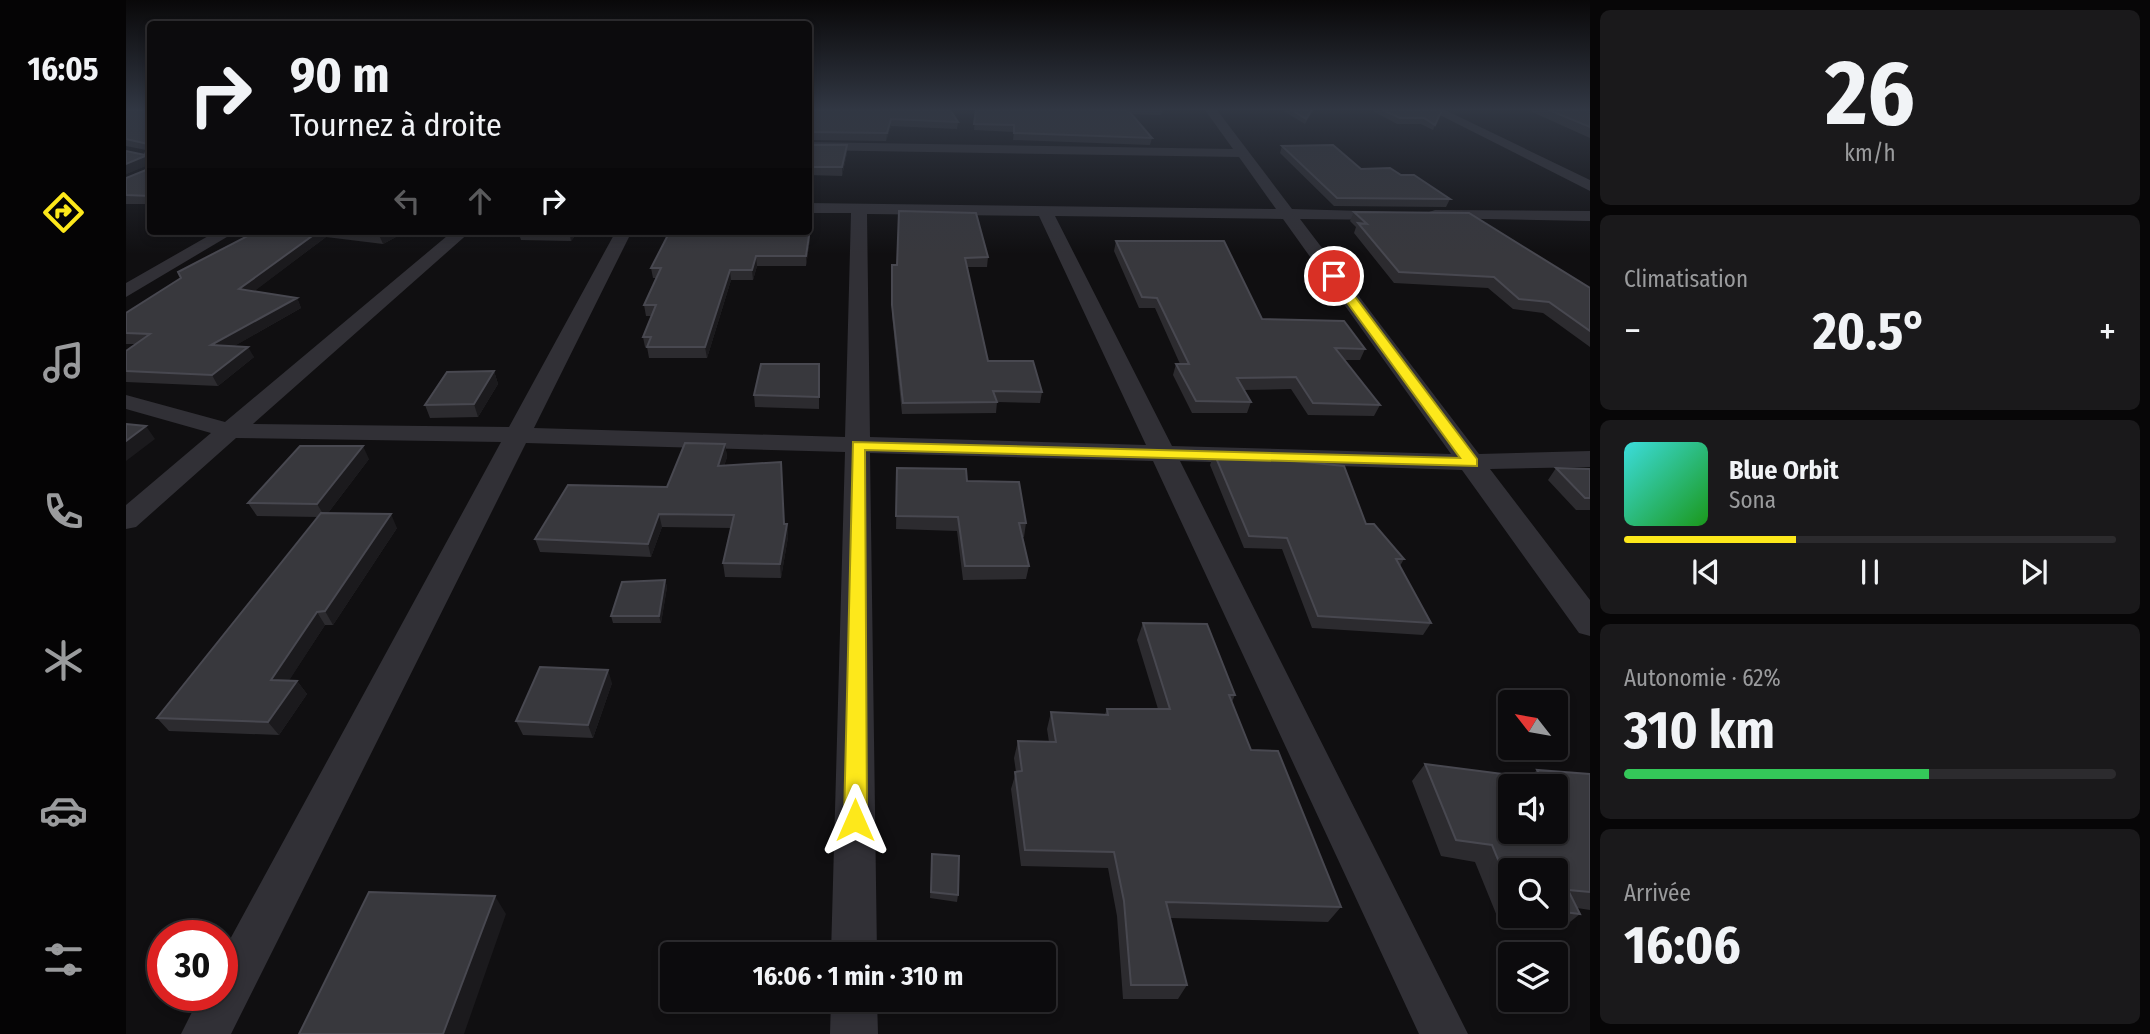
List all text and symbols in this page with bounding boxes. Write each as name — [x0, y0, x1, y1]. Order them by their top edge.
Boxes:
text: 26 — [1825, 39, 1915, 148]
text: 90 m — [290, 46, 390, 105]
icon: right — [175, 49, 266, 140]
text: 16:05 — [28, 50, 98, 88]
text: Tournez à droite — [290, 106, 502, 144]
text: km/h — [1844, 139, 1896, 167]
icon: left — [388, 182, 426, 220]
icon: ahead — [461, 182, 499, 220]
icon: right — [534, 182, 572, 220]
icon: directions — [39, 188, 88, 237]
pin — [1304, 246, 1364, 306]
icon: arrive — [1315, 257, 1353, 295]
text: Climatisation — [1624, 265, 1748, 293]
text: 20.5° — [1813, 300, 1927, 363]
text: − — [1624, 308, 1641, 354]
text: + — [2099, 308, 2116, 354]
icon: music — [39, 338, 88, 387]
text: Blue Orbit — [1729, 455, 1839, 486]
text: Sona — [1729, 486, 1776, 514]
icon: phone — [39, 487, 88, 536]
icon: previous — [1687, 553, 1725, 591]
icon: pause — [1851, 553, 1889, 591]
icon: next — [2015, 553, 2053, 591]
icon: climate — [39, 636, 88, 685]
text: Autonomie · 62% — [1624, 664, 1781, 692]
north arrow — [1498, 690, 1568, 760]
map controls — [1498, 690, 1568, 1012]
text: 310 km — [1624, 699, 1775, 762]
button: sound — [1498, 774, 1568, 844]
position arrow — [818, 783, 892, 857]
icon: car — [39, 786, 88, 835]
button: search — [1498, 858, 1568, 928]
text: Arrivée — [1624, 879, 1691, 907]
text: 16:06 — [1624, 914, 1741, 977]
speed limit sign: 30 — [147, 920, 238, 1011]
icon: filters — [39, 935, 88, 984]
button: layers — [1498, 942, 1568, 1012]
text: 16:06 · 1 min · 310 m — [753, 961, 963, 992]

